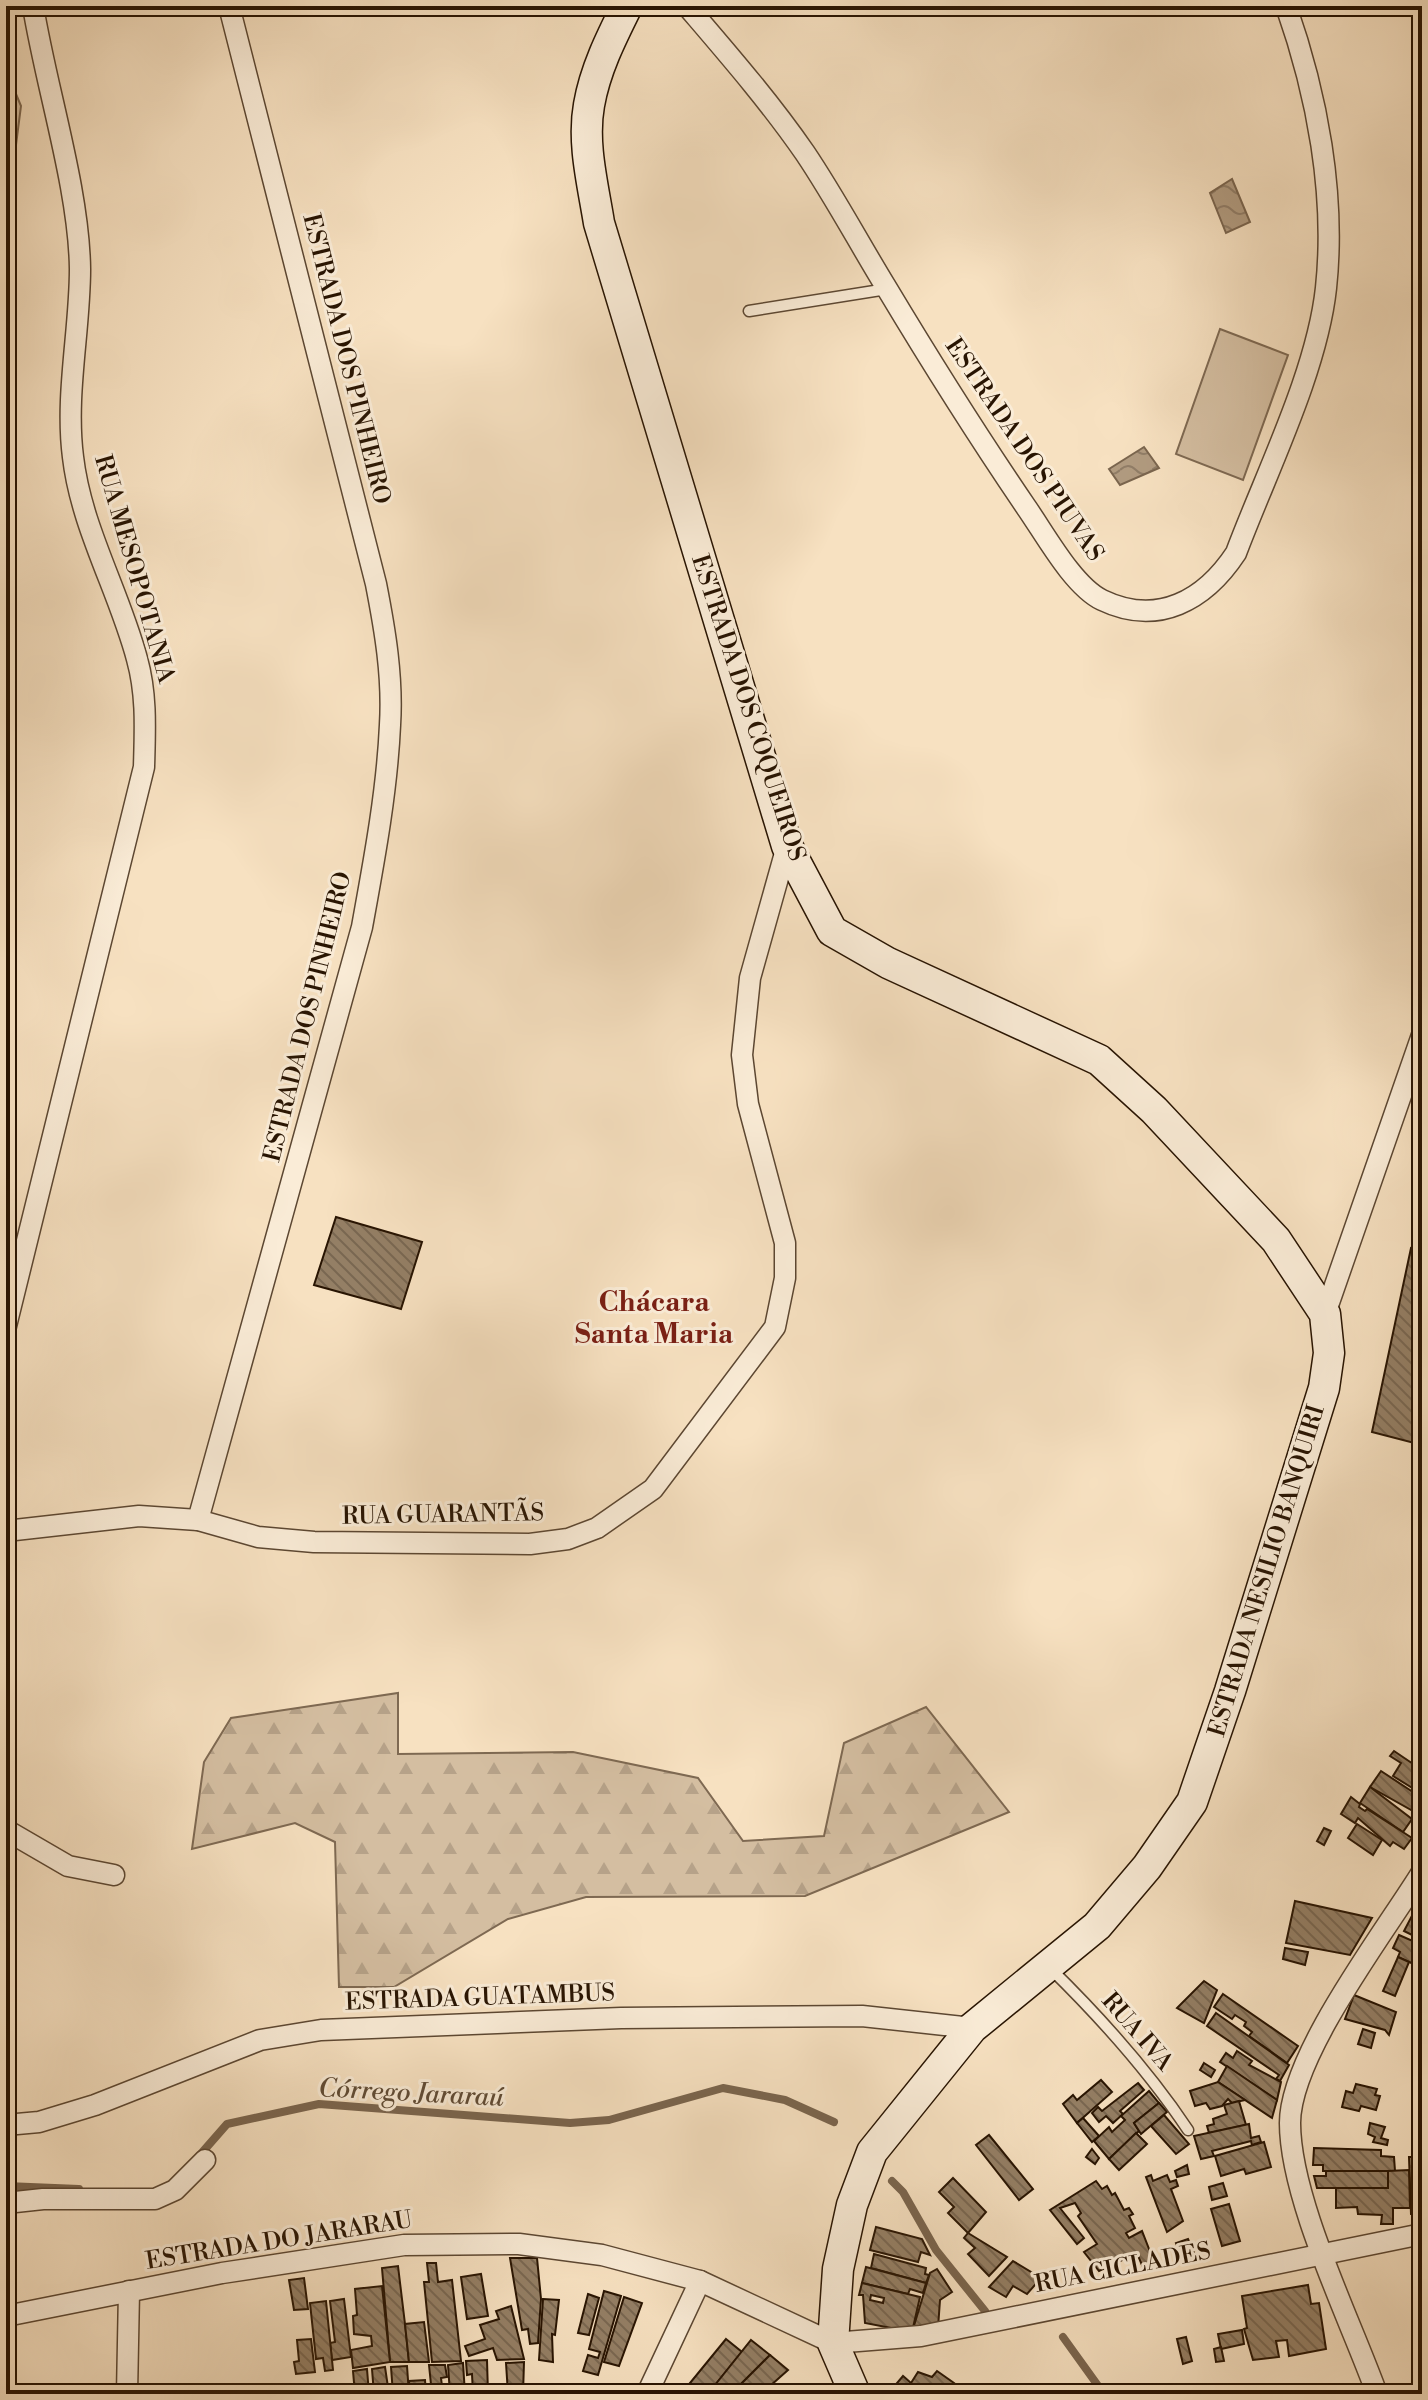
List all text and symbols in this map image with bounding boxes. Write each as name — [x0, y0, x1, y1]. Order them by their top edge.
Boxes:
street label: ESTRADA DOS PINHEIRO — [295, 211, 397, 507]
street label: ESTRADA DOS PIUVAS — [938, 333, 1110, 567]
street label: RUA MESOPOTANIA — [87, 451, 181, 687]
street label: ESTRADA DOS COQUEIROS — [684, 551, 812, 865]
street label: ESTRADA DOS PINHEIRO — [257, 869, 359, 1165]
district label: Chácara Santa Maria — [575, 1285, 734, 1352]
street label: ESTRADA NESILIO BANQUIRI — [1202, 1401, 1332, 1741]
street label: RUA GUARANTÃS — [342, 1497, 544, 1532]
street label: ESTRADA GUATAMBUS — [344, 1978, 616, 2018]
street label: RUA IVA — [1095, 1987, 1180, 2078]
water label: Córrego Jararaú — [317, 2072, 505, 2114]
street label: ESTRADA DO JARARAU — [144, 2205, 415, 2277]
street label: RUA CICLADES — [1032, 2236, 1214, 2300]

